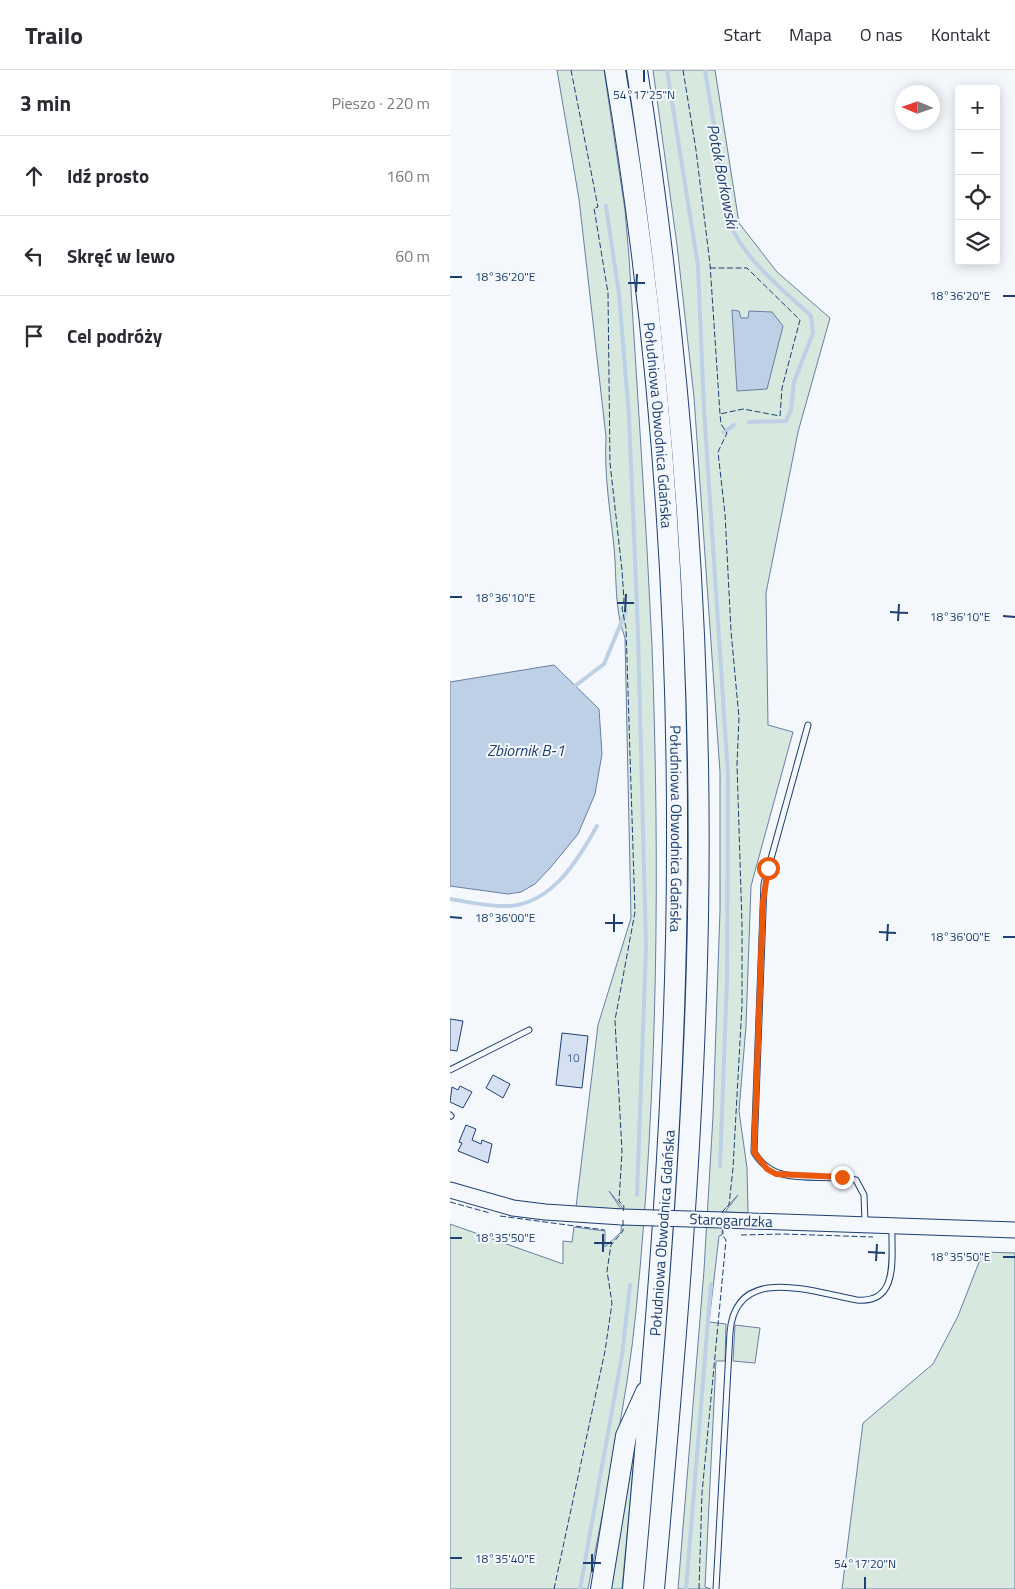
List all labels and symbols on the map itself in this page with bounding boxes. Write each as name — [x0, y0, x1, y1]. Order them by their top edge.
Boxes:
text: 54°17'25"N — [613, 85, 675, 104]
north arrow — [895, 85, 940, 130]
water label: Potok Borkowski — [701, 122, 745, 232]
text: 18°36'20"E — [475, 267, 536, 286]
text: 18°36'20"E — [930, 286, 991, 305]
street label: Południowa Obwodnica Gdańska — [638, 321, 679, 529]
text: 18°36'10"E — [475, 588, 536, 607]
text: 18°36'10"E — [930, 607, 991, 626]
street label: Południowa Obwodnica Gdańska — [664, 725, 689, 933]
water label: Zbiornik B-1 — [487, 738, 565, 762]
route start — [757, 857, 780, 880]
text: 18°36'00"E — [475, 908, 536, 927]
text: 18°36'00"E — [930, 927, 991, 946]
house number: 10 — [566, 1048, 580, 1067]
street label: Południowa Obwodnica Gdańska — [643, 1129, 681, 1337]
route end — [831, 1166, 854, 1189]
street label: Starogardzka — [689, 1207, 774, 1233]
text: 18°35'50"E — [475, 1228, 536, 1247]
text: 18°35'50"E — [930, 1247, 991, 1266]
text: 18°35'40"E — [475, 1549, 536, 1568]
text: 54°17'20"N — [834, 1554, 896, 1573]

